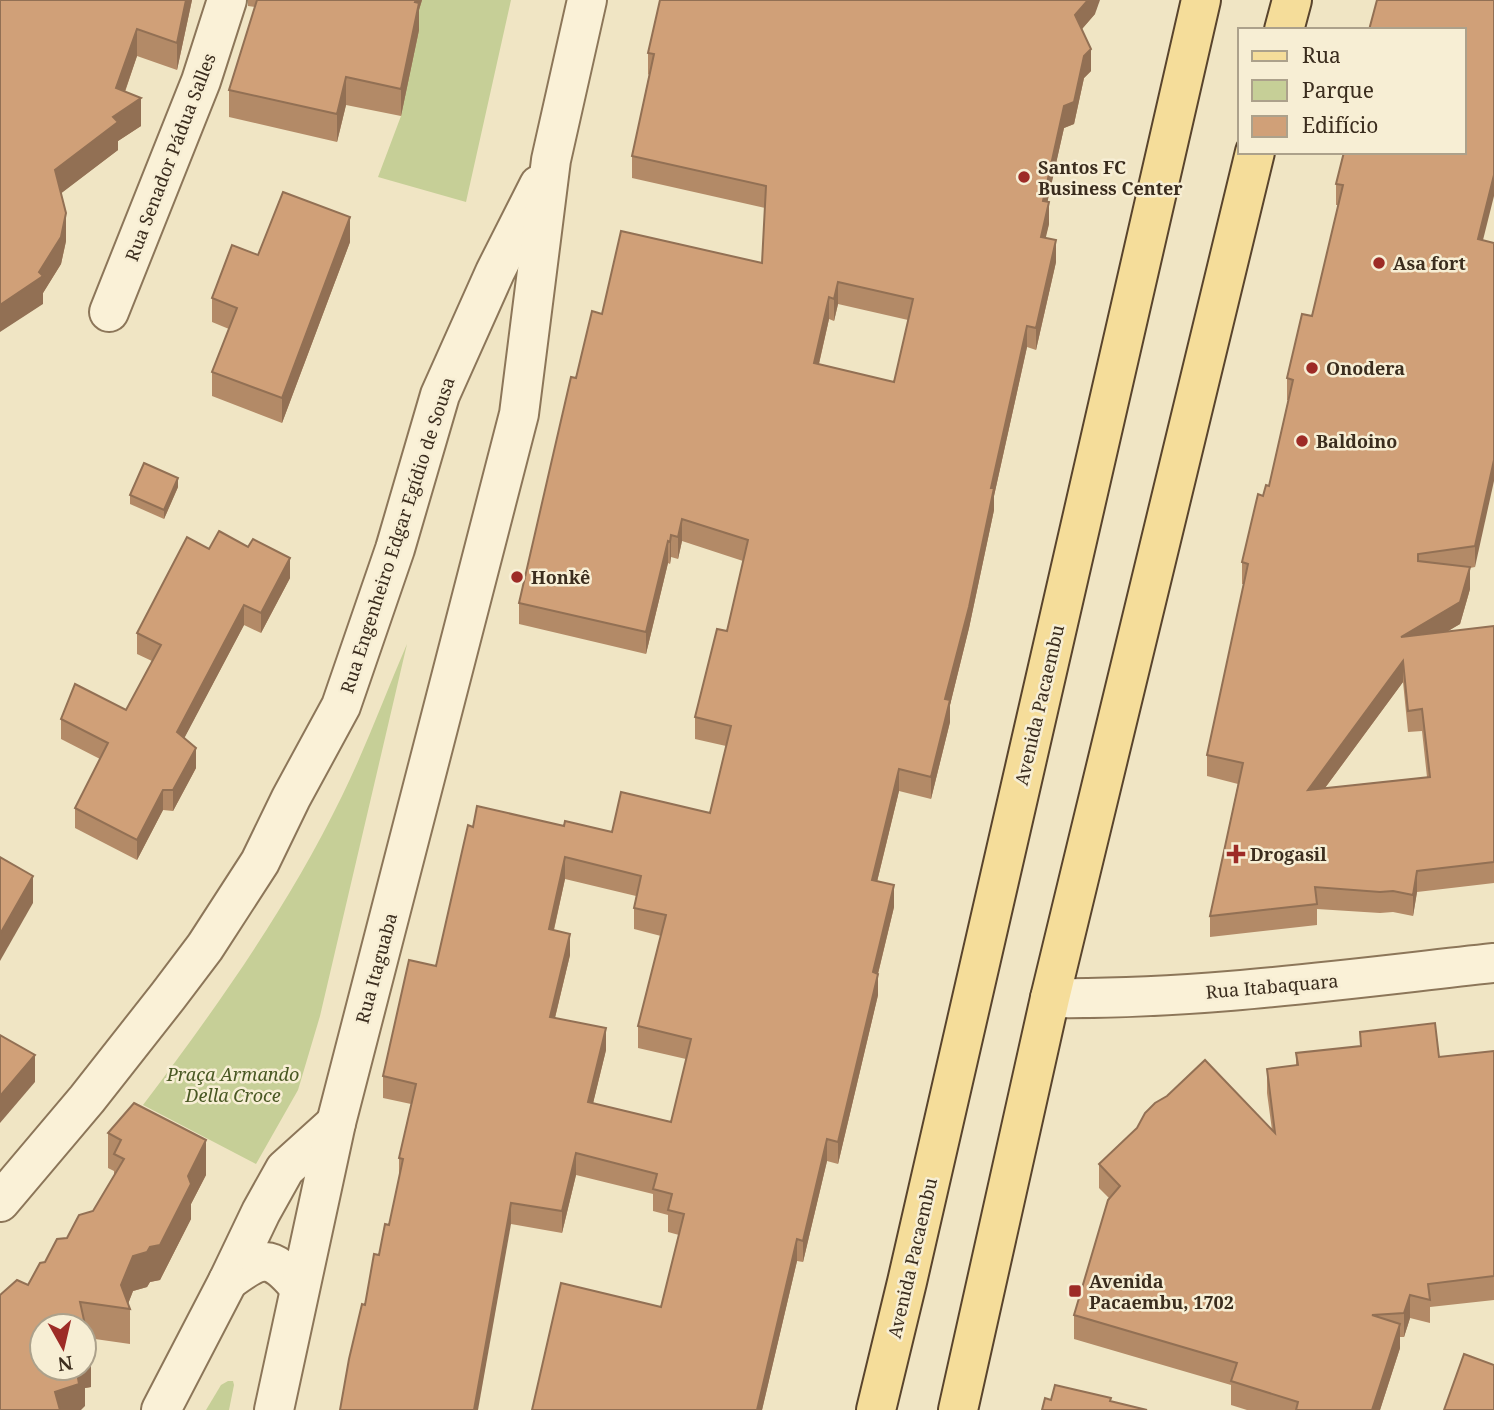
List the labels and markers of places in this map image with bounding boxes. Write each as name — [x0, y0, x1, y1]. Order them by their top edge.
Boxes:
place label: Santos FC Business Center — [1038, 155, 1183, 200]
marker: Santos FC Business Center — [1016, 169, 1032, 185]
place label: Asa fort — [1393, 251, 1466, 275]
marker: Asa fort — [1371, 255, 1387, 271]
place label: Onodera — [1326, 356, 1405, 380]
marker: Onodera — [1304, 360, 1320, 376]
place label: Baldoino — [1316, 429, 1397, 453]
marker: Baldoino — [1294, 433, 1310, 449]
place label: Honkê — [531, 565, 590, 589]
marker: Honkê — [509, 569, 525, 585]
place label: Drogasil — [1250, 842, 1327, 866]
marker: Drogasil — [1228, 846, 1244, 862]
place label: Avenida Pacaembu, 1702 — [1089, 1269, 1234, 1314]
marker: Avenida Pacaembu, 1702 — [1067, 1283, 1083, 1299]

